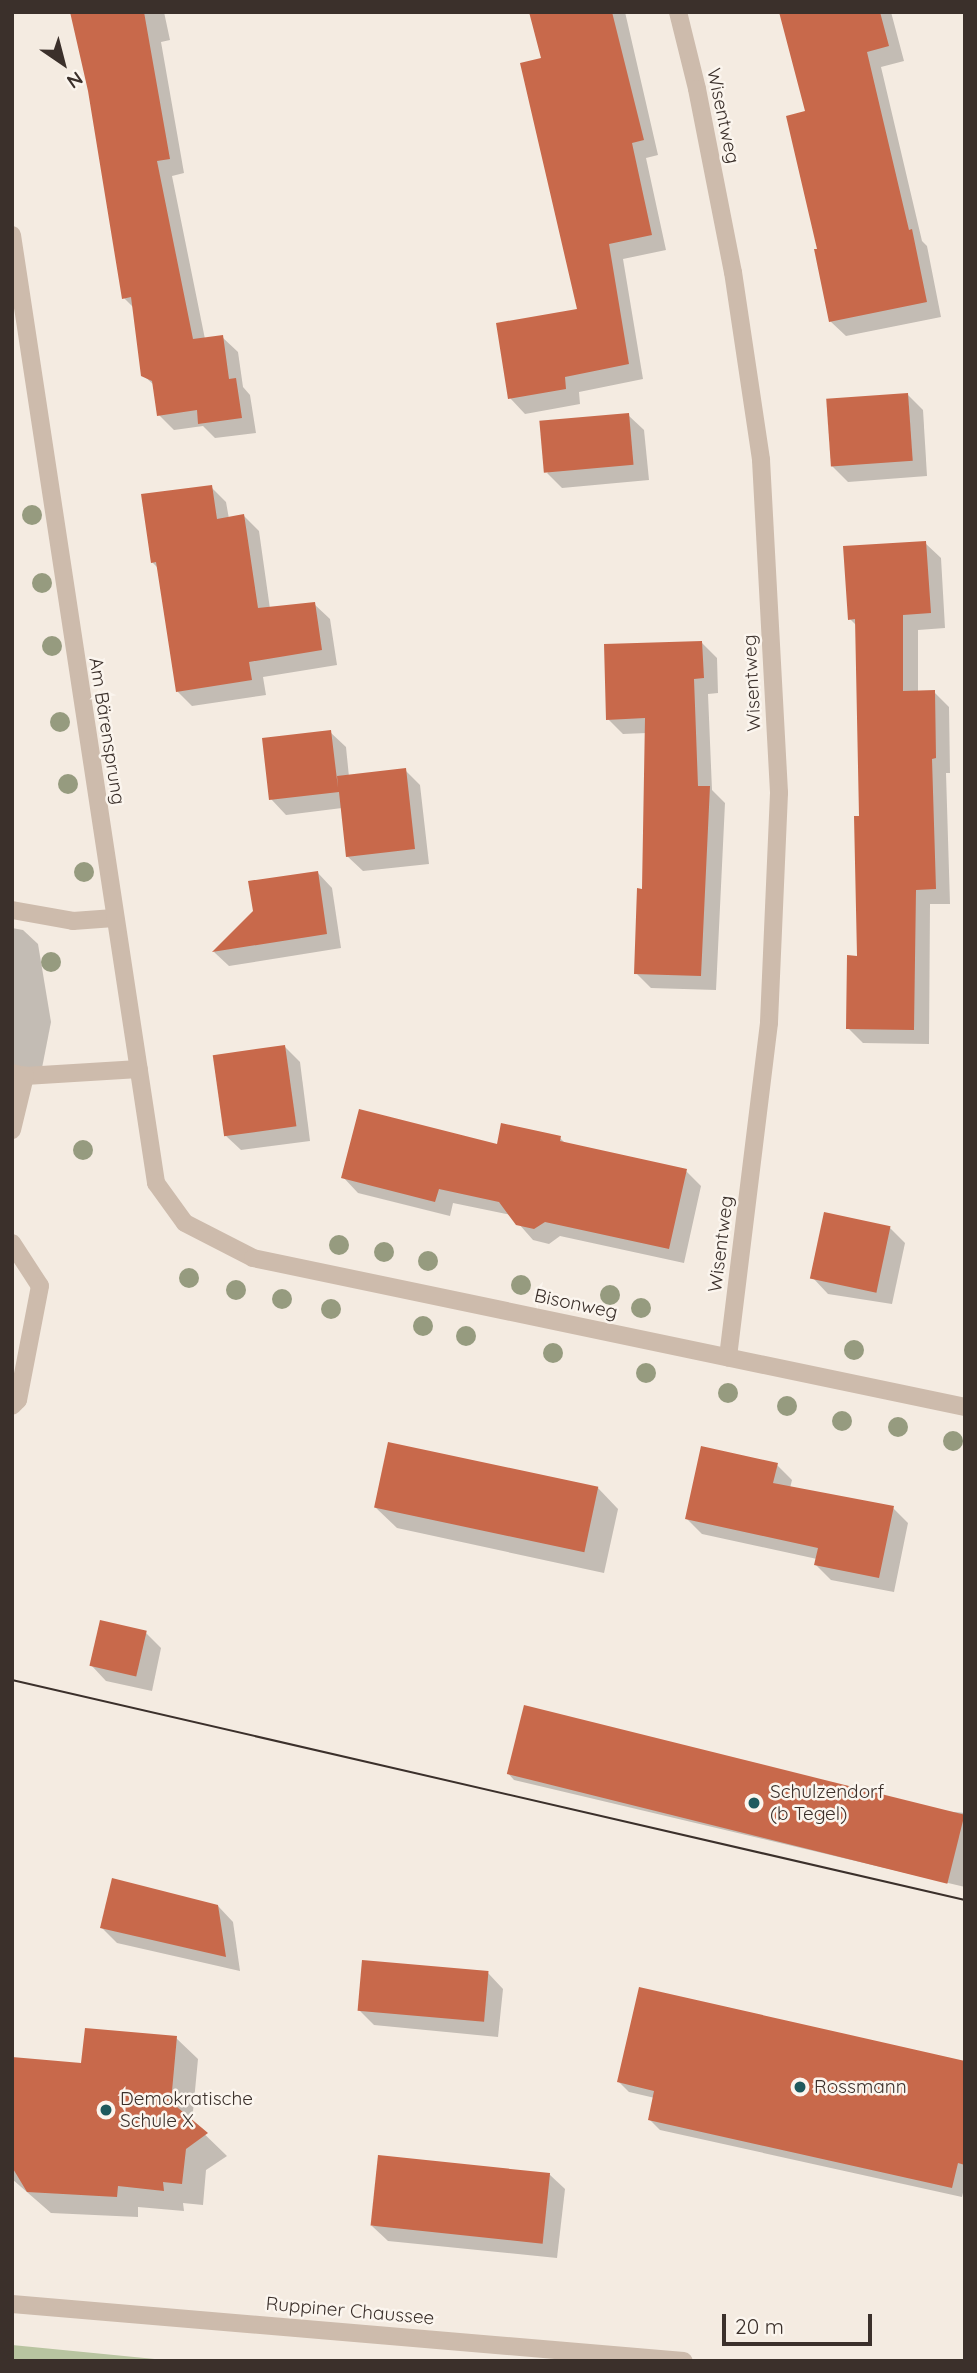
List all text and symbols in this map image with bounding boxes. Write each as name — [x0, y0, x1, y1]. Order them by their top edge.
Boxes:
north arrow — [28, 28, 98, 98]
text: N — [62, 66, 88, 94]
street label: Wisentweg — [702, 66, 744, 166]
street label: Wisentweg — [738, 634, 766, 732]
street label: Am Bärensprung — [84, 656, 130, 806]
street label: Wisentweg — [704, 1194, 738, 1294]
street label: Bisonweg — [532, 1284, 620, 1324]
place label: Schulzendorf (b Tegel) — [770, 1781, 884, 1825]
marker: Schulzendorf (b Tegel) — [744, 1793, 764, 1813]
place label: Rossmann — [814, 2076, 907, 2098]
marker: Rossmann — [792, 2079, 808, 2095]
place label: Demokratische Schule X — [120, 2088, 253, 2132]
marker: Demokratische Schule X — [98, 2102, 114, 2118]
street label: Ruppiner Chaussee — [265, 2292, 435, 2330]
scale bar — [725, 2300, 876, 2344]
text: 20 m — [735, 2313, 784, 2339]

